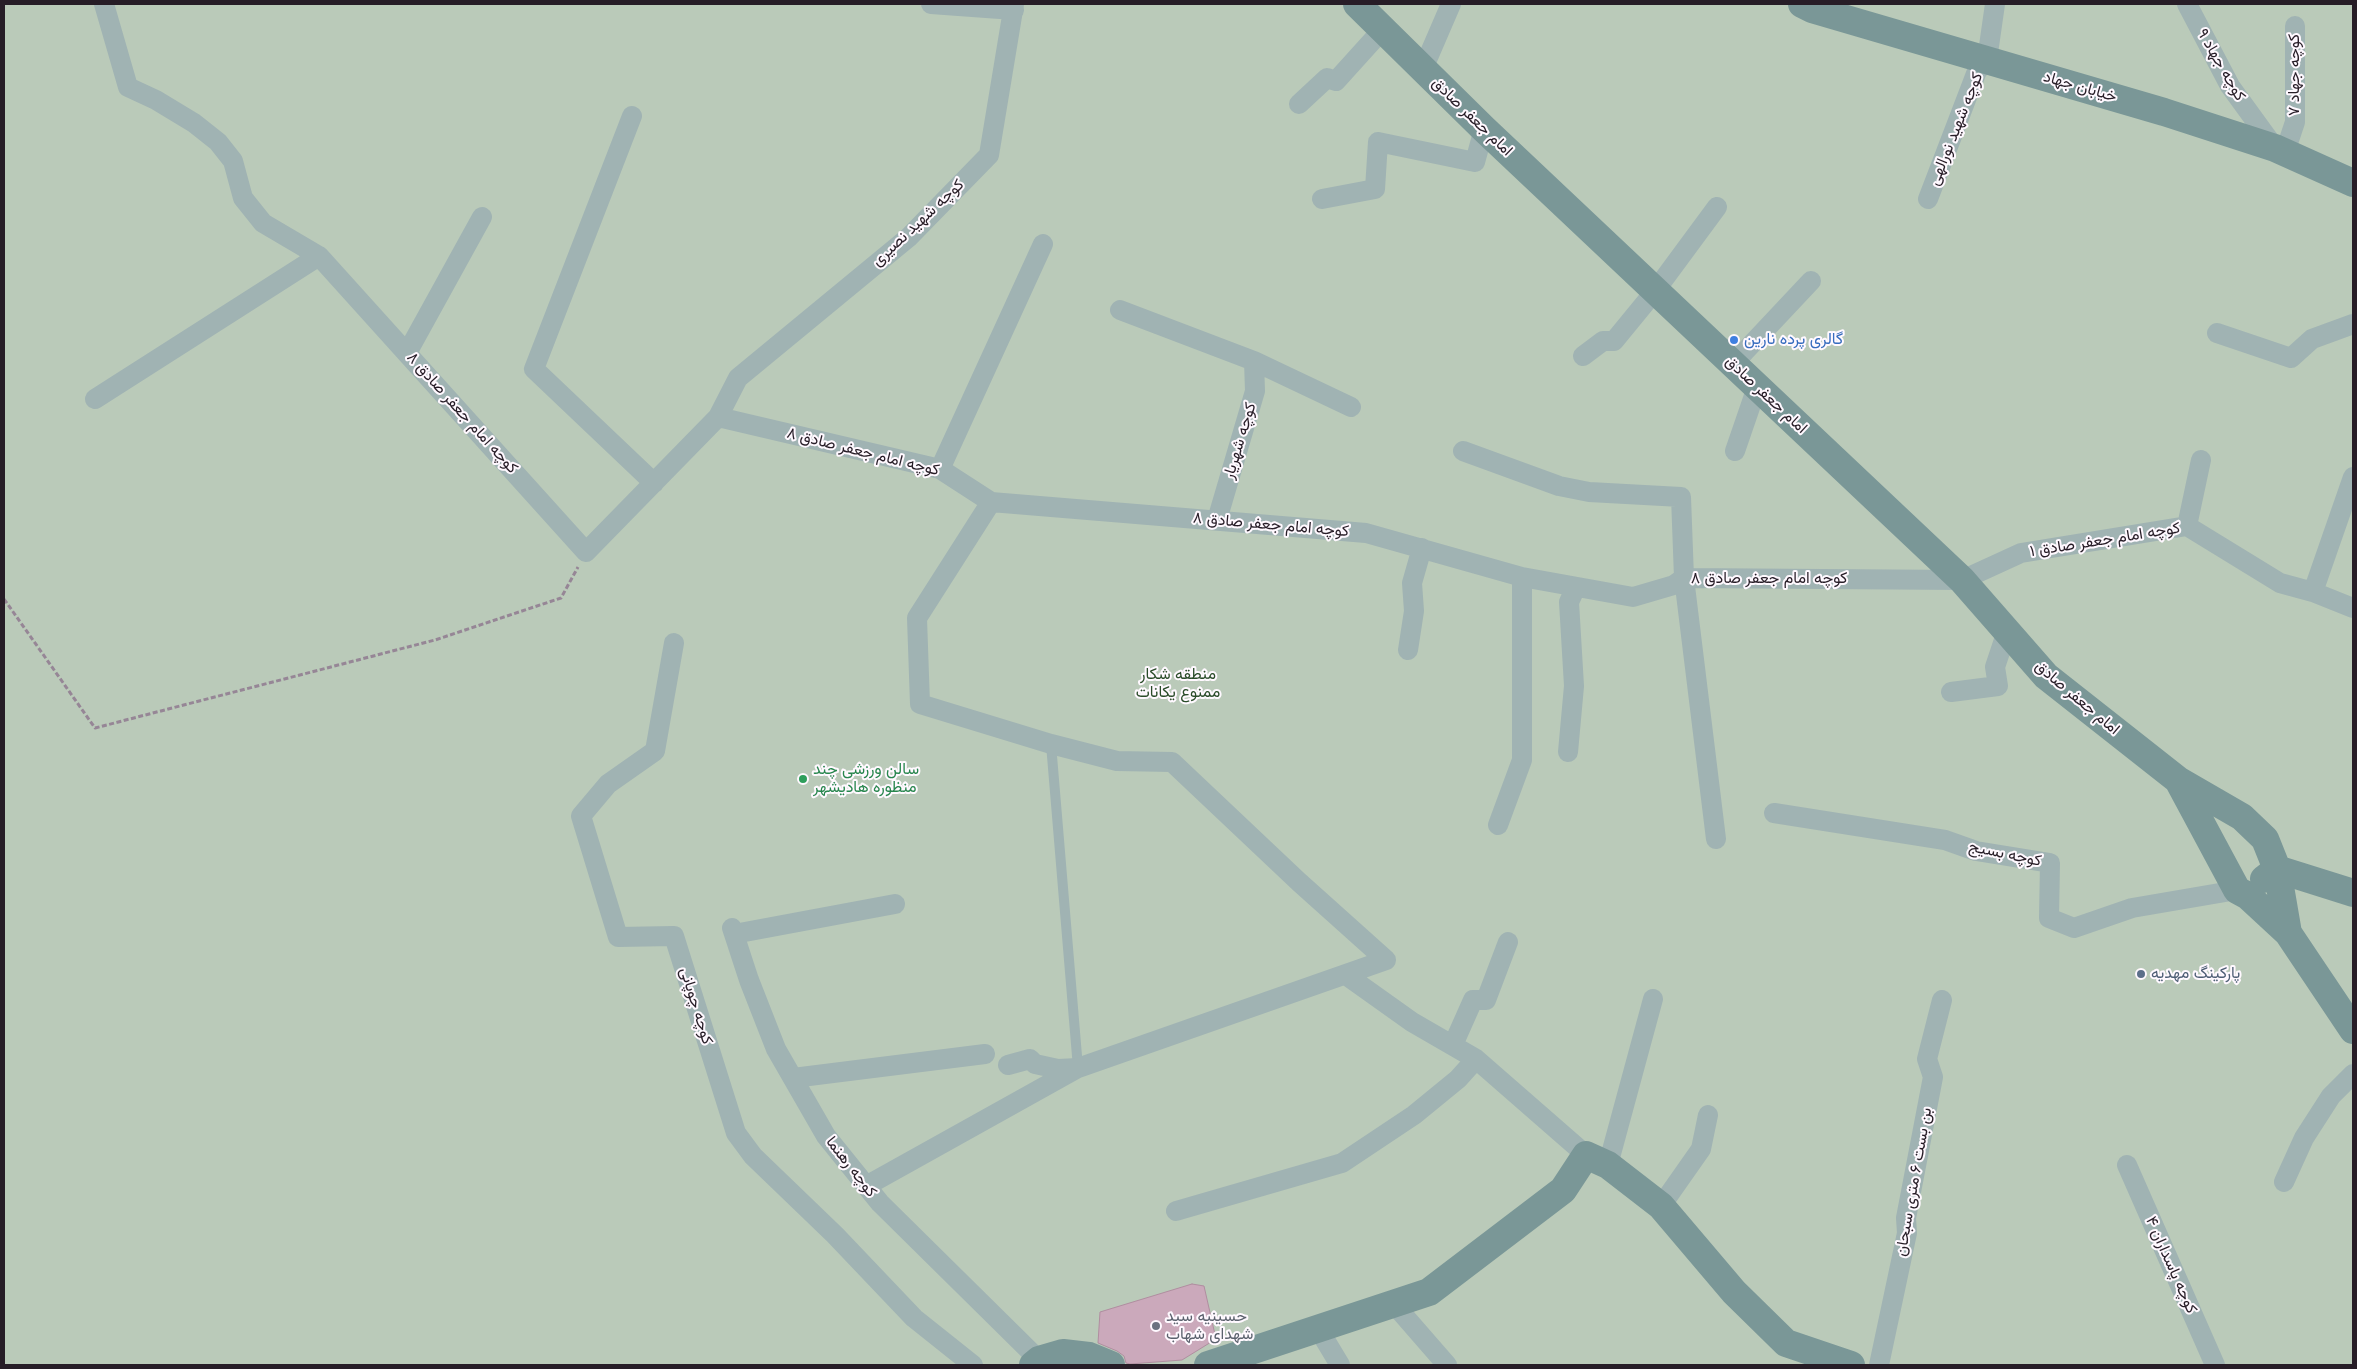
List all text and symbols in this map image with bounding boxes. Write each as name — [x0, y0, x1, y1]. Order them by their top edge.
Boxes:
street label: کوچه جهاد ۹ — [2193, 25, 2249, 105]
street label: کوچه جهاد ۷ — [2285, 34, 2305, 116]
street label: خیابان جهاد — [2041, 67, 2119, 107]
street label: کوچه شهید نورالهی — [1925, 70, 1987, 188]
street label: امام جعفر صادق — [1428, 74, 1516, 160]
street label: کوچه شهید نصیری — [868, 175, 968, 271]
place label: گالری پرده نارین — [1744, 330, 1843, 350]
marker: گالری پرده نارین — [1728, 334, 1740, 346]
street label: کوچه امام جعفر صادق ۸ — [402, 348, 522, 478]
street label: امام جعفر صادق — [1721, 352, 1811, 438]
street label: کوچه شهریار — [1219, 400, 1261, 482]
street label: کوچه امام جعفر صادق ۸ — [785, 424, 941, 480]
street label: کوچه امام جعفر صادق ۸ — [1192, 509, 1350, 541]
street label: کوچه امام جعفر صادق ۱ — [2028, 519, 2182, 561]
street label: کوچه امام جعفر صادق ۸ — [1691, 569, 1847, 589]
street label: امام جعفر صادق — [2031, 657, 2123, 739]
park label: منطقه شکار ممنوع یکانات — [1136, 665, 1220, 703]
place label: سالن ورزشی چند منظوره هادیشهر — [813, 760, 919, 798]
marker: سالن ورزشی چند منظوره هادیشهر — [797, 773, 809, 785]
street label: کوچه بسیج — [1967, 837, 2043, 871]
place label: پارکینگ مهدیه — [2151, 964, 2240, 984]
street label: کوچه چوپانی — [675, 965, 717, 1047]
marker: پارکینگ مهدیه — [2135, 968, 2147, 980]
street label: بن بست ۶ متری سبحان — [1891, 1106, 1937, 1258]
street label: کوچه رهنما — [821, 1133, 881, 1201]
street label: کوچه پاسداران ۴ — [2141, 1214, 2201, 1316]
place label: حسینیه سید شهدای شهاب — [1166, 1307, 1253, 1345]
marker: حسینیه سید شهدای شهاب — [1150, 1320, 1162, 1332]

